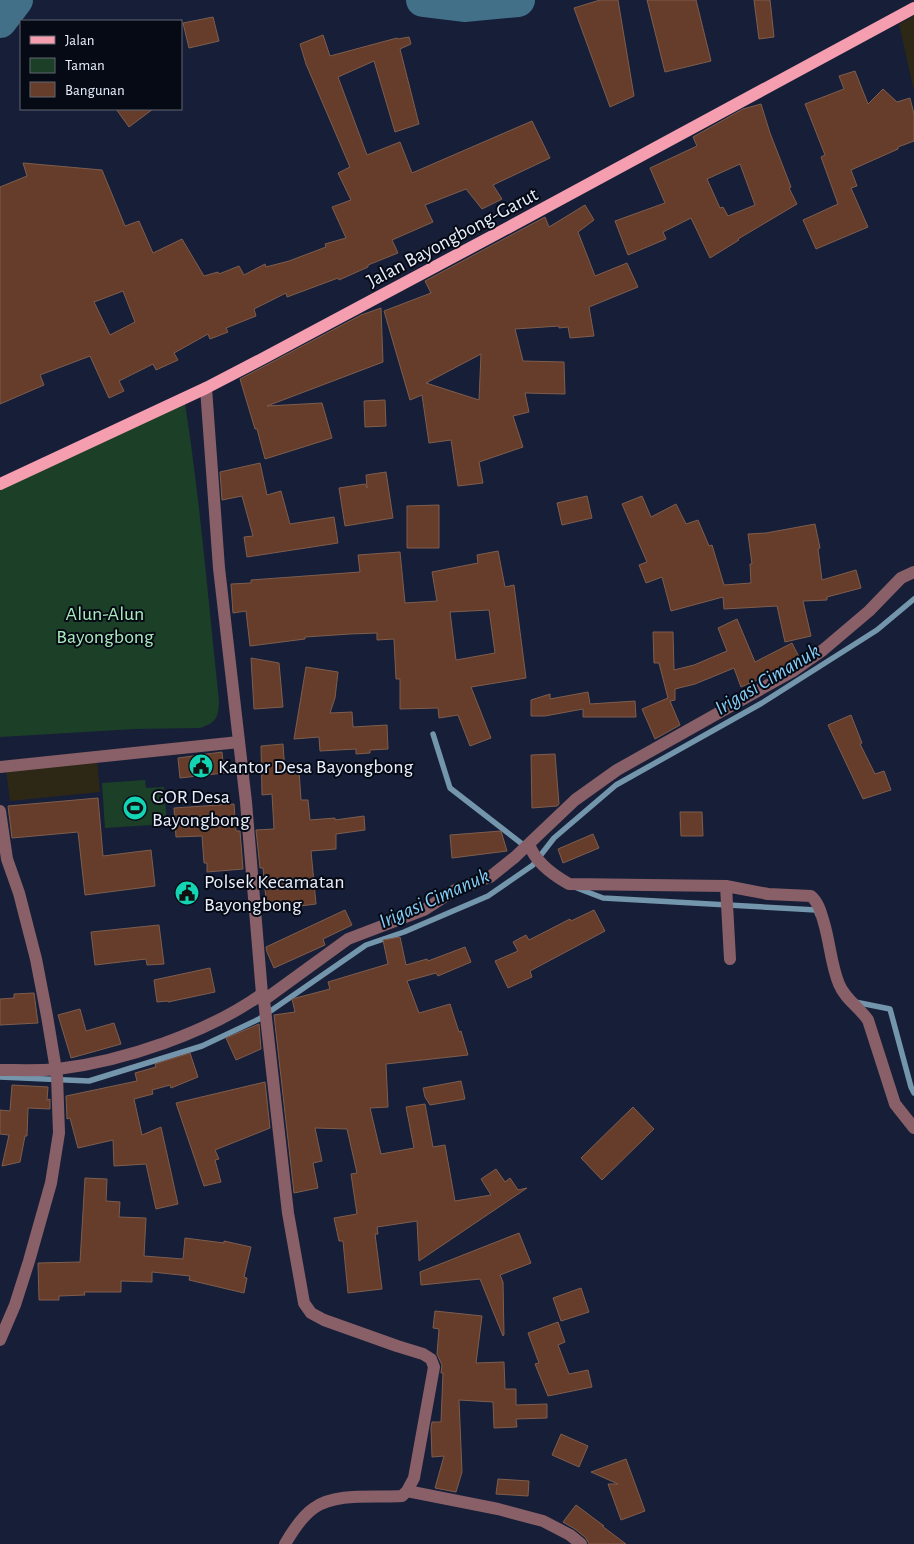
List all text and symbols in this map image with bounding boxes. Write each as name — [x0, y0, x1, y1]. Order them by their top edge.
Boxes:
legend — [20, 20, 182, 110]
text: Jalan — [65, 33, 95, 48]
text: Taman — [65, 58, 105, 73]
text: Bangunan — [65, 83, 125, 98]
street label: Jalan Bayongbong-Garut — [364, 184, 542, 291]
park label: Alun-Alun Bayongbong — [56, 604, 154, 647]
water label: Irigasi Cimanuk — [711, 640, 824, 719]
public building icon: Kantor Desa Bayongbong — [188, 753, 214, 779]
place label: Kantor Desa Bayongbong — [218, 757, 414, 777]
place label: GOR Desa Bayongbong — [152, 787, 250, 830]
sports icon: GOR Desa Bayongbong — [122, 795, 148, 821]
water label: Irigasi Cimanuk — [376, 865, 493, 932]
place label: Polsek Kecamatan Bayongbong — [204, 872, 345, 915]
public building icon: Polsek Kecamatan Bayongbong — [174, 880, 200, 906]

